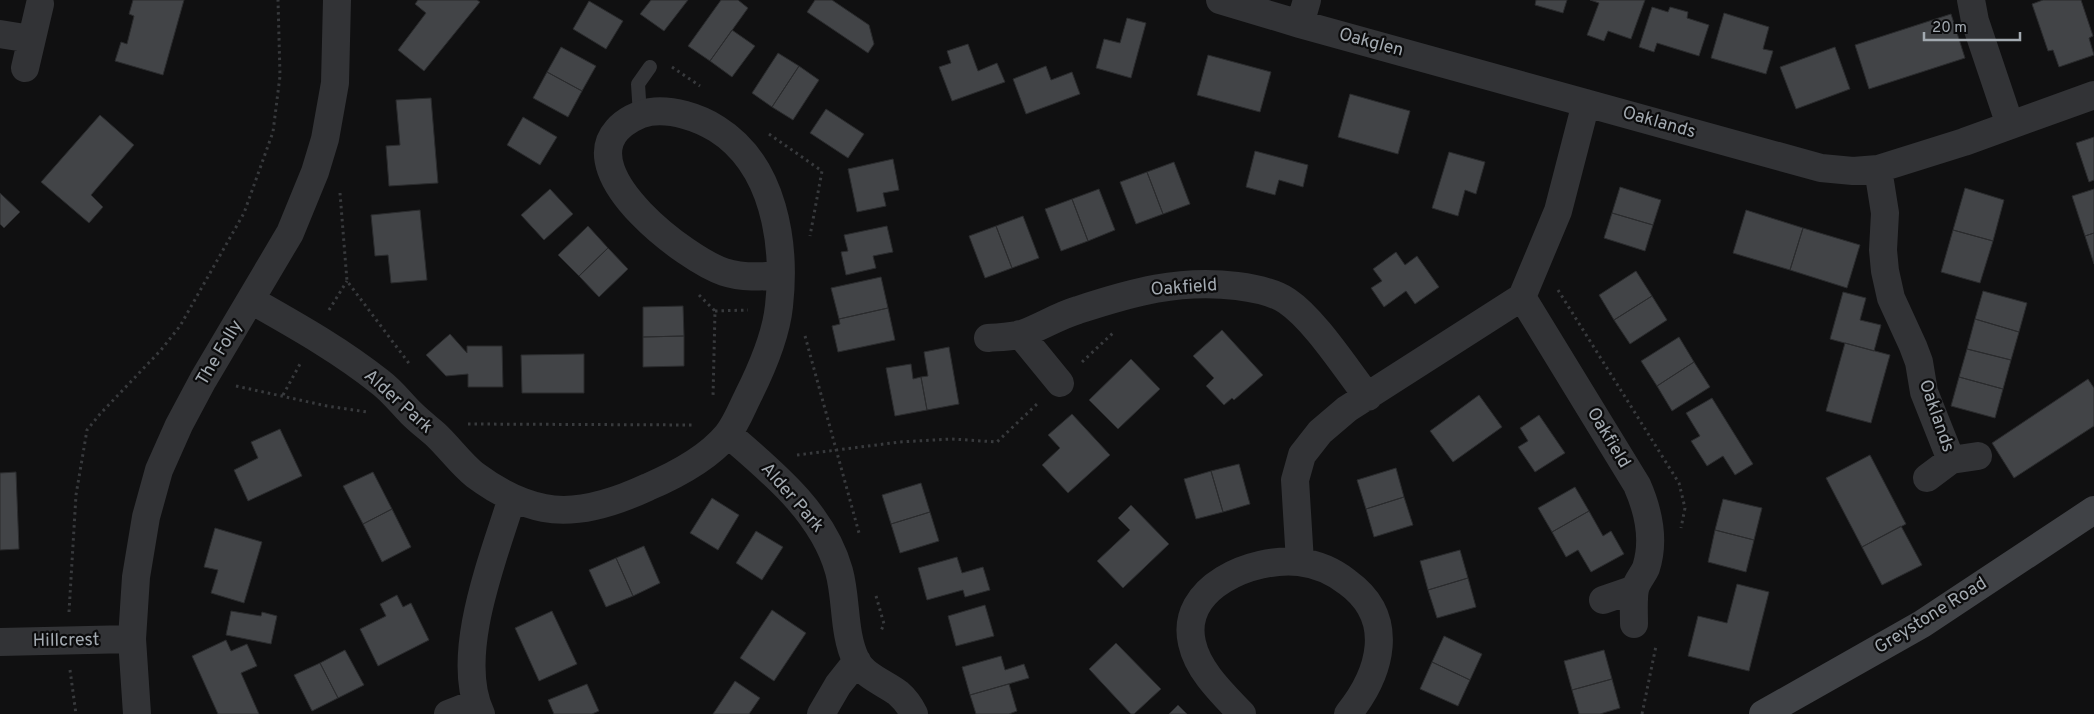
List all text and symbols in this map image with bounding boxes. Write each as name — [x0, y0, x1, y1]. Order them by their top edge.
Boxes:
scale bar — [1924, 10, 2020, 42]
text: 20 m — [1932, 19, 1967, 38]
street label: Oakglen — [1336, 23, 1406, 63]
street label: Oaklands — [1620, 102, 1698, 144]
street label: Oakfield — [1150, 274, 1218, 302]
street label: The Folly — [191, 316, 249, 390]
street label: Alder Park — [359, 365, 437, 439]
street label: Oaklands — [1913, 377, 1959, 455]
street label: Oakfield — [1581, 403, 1635, 473]
street label: Alder Park — [755, 458, 829, 538]
street label: Greystone Road — [1871, 572, 1991, 660]
street label: Hillcrest — [32, 629, 100, 653]

